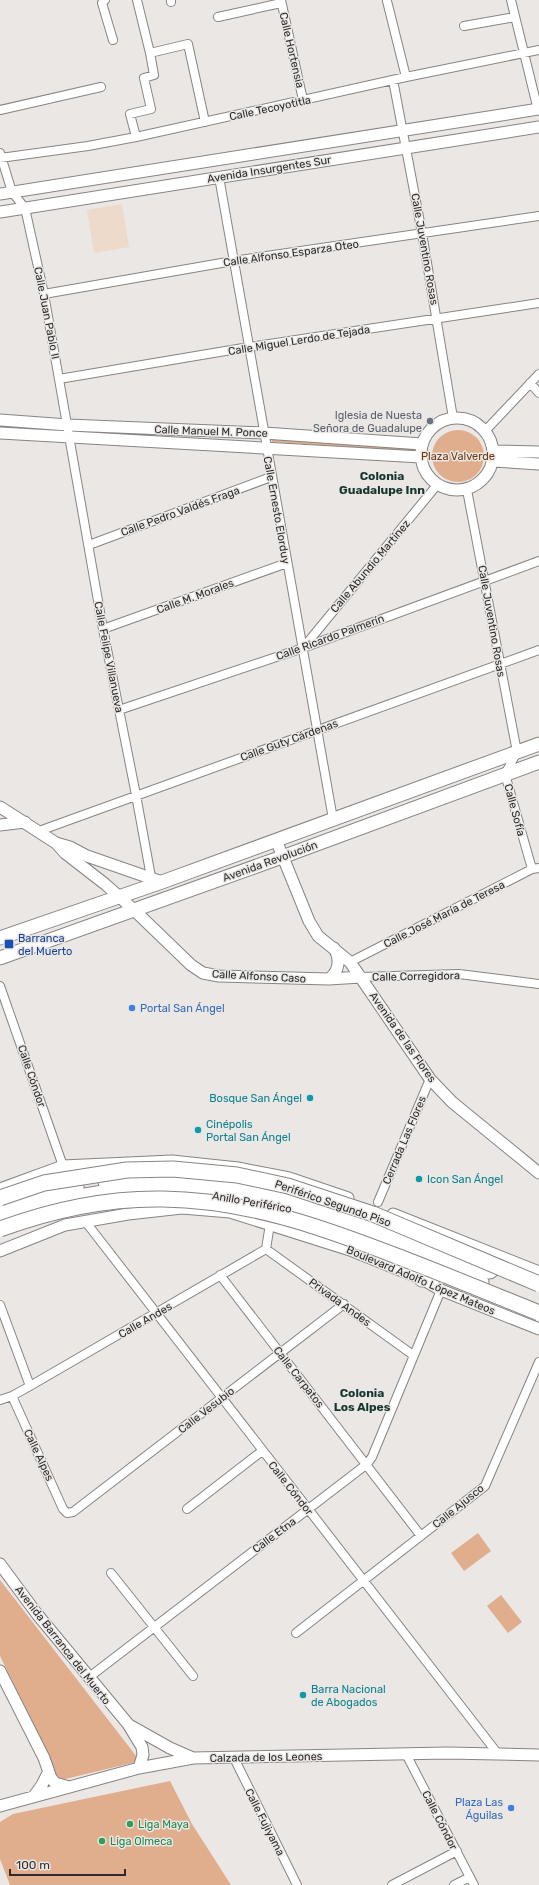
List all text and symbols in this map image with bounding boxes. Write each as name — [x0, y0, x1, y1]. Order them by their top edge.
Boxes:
street label: Calle Hortensia — [276, 11, 307, 89]
street label: Calle Tecoyotitla — [228, 93, 312, 123]
street label: Avenida Insurgentes Sur — [206, 153, 333, 186]
street label: Calle Juventino Rosas — [408, 192, 441, 306]
street label: Calle Alfonso Esparza Oteo — [222, 238, 360, 269]
street label: Calle Juan Pablo II — [31, 266, 62, 360]
street label: Calle Miguel Lerdo de Tejada — [227, 323, 371, 358]
place label: Iglesia de Nuesta Señora de Guadalupe — [313, 409, 422, 435]
marker: Iglesia de Nuesta Señora de Guadalupe — [425, 416, 435, 426]
street label: Calle Manuel M. Ponce — [154, 423, 268, 440]
park label: Plaza Valverde — [421, 450, 495, 463]
street label: Calle Ernesto Elorduy — [261, 455, 292, 565]
district label: Colonia Guadalupe Inn — [339, 469, 425, 497]
street label: Calle Pedro Valdés Fraga — [119, 484, 241, 539]
street label: Calle Abundio Martínez — [328, 517, 413, 615]
street label: Calle Juventino Rosas — [475, 564, 508, 678]
street label: Calle M. Morales — [155, 576, 236, 616]
street label: Calle Felipe Villanueva — [91, 600, 126, 714]
street label: Calle Ricardo Palmerín — [274, 612, 386, 663]
street label: Calle Guty Cárdenas — [239, 717, 340, 764]
street label: Calle Sofía — [501, 783, 528, 838]
street label: Avenida Revolución — [221, 838, 319, 885]
street label: Calle José María de Teresa — [381, 878, 507, 951]
place label: Barranca del Muerto — [18, 932, 72, 958]
marker: Barranca del Muerto — [3, 938, 15, 950]
street label: Calle Alfonso Caso — [211, 968, 306, 985]
street label: Calle Corregidora — [372, 969, 460, 984]
street label: Avenida de las Flores — [366, 990, 439, 1085]
place label: Portal San Ángel — [140, 1002, 225, 1015]
marker: Portal San Ángel — [127, 1003, 137, 1013]
street label: Calle Cóndor — [15, 1043, 49, 1110]
place label: Bosque San Ángel — [209, 1092, 302, 1105]
marker: Bosque San Ángel — [305, 1093, 315, 1103]
street label: Cerrada Las Flores — [380, 1094, 429, 1186]
place label: Cinépolis Portal San Ángel — [206, 1118, 291, 1144]
marker: Cinépolis Portal San Ángel — [193, 1125, 203, 1135]
place label: Icon San Ángel — [427, 1173, 503, 1186]
marker: Icon San Ángel — [414, 1174, 424, 1184]
street label: Periférico Segundo Piso — [273, 1177, 393, 1230]
street label: Anillo Periférico — [211, 1189, 293, 1216]
street label: Boulevard Adolfo López Mateos — [344, 1243, 498, 1318]
street label: Privada Andes — [306, 1276, 373, 1329]
street label: Calle Andes — [116, 1300, 175, 1341]
street label: Calle Carpatos — [271, 1344, 327, 1411]
street label: Calle Vesubio — [176, 1384, 237, 1436]
district label: Colonia Los Alpes — [334, 1386, 391, 1414]
street label: Calle Alpes — [21, 1427, 56, 1484]
street label: Calle Cóndor — [265, 1459, 316, 1519]
street label: Calle Ajusco — [430, 1482, 487, 1531]
street label: Calle Etna — [250, 1515, 299, 1556]
street label: Avenida Barranca del Muerto — [12, 1583, 113, 1707]
place label: Barra Nacional de Abogados — [311, 1683, 386, 1709]
marker: Barra Nacional de Abogados — [298, 1690, 308, 1700]
street label: Calzada de los Leones — [210, 1750, 323, 1765]
street label: Calle Fujiyama — [242, 1786, 287, 1858]
street label: Calle Cóndor — [419, 1788, 460, 1853]
place label: Plaza Las Águilas — [455, 1796, 503, 1822]
marker: Plaza Las Águilas — [506, 1803, 516, 1813]
place label: Liga Maya — [138, 1818, 189, 1831]
marker: Liga Maya — [125, 1819, 135, 1829]
place label: Liga Olmeca — [110, 1835, 172, 1848]
marker: Liga Olmeca — [97, 1836, 107, 1846]
scale bar — [10, 1851, 125, 1877]
text: 100 m — [16, 1858, 50, 1872]

